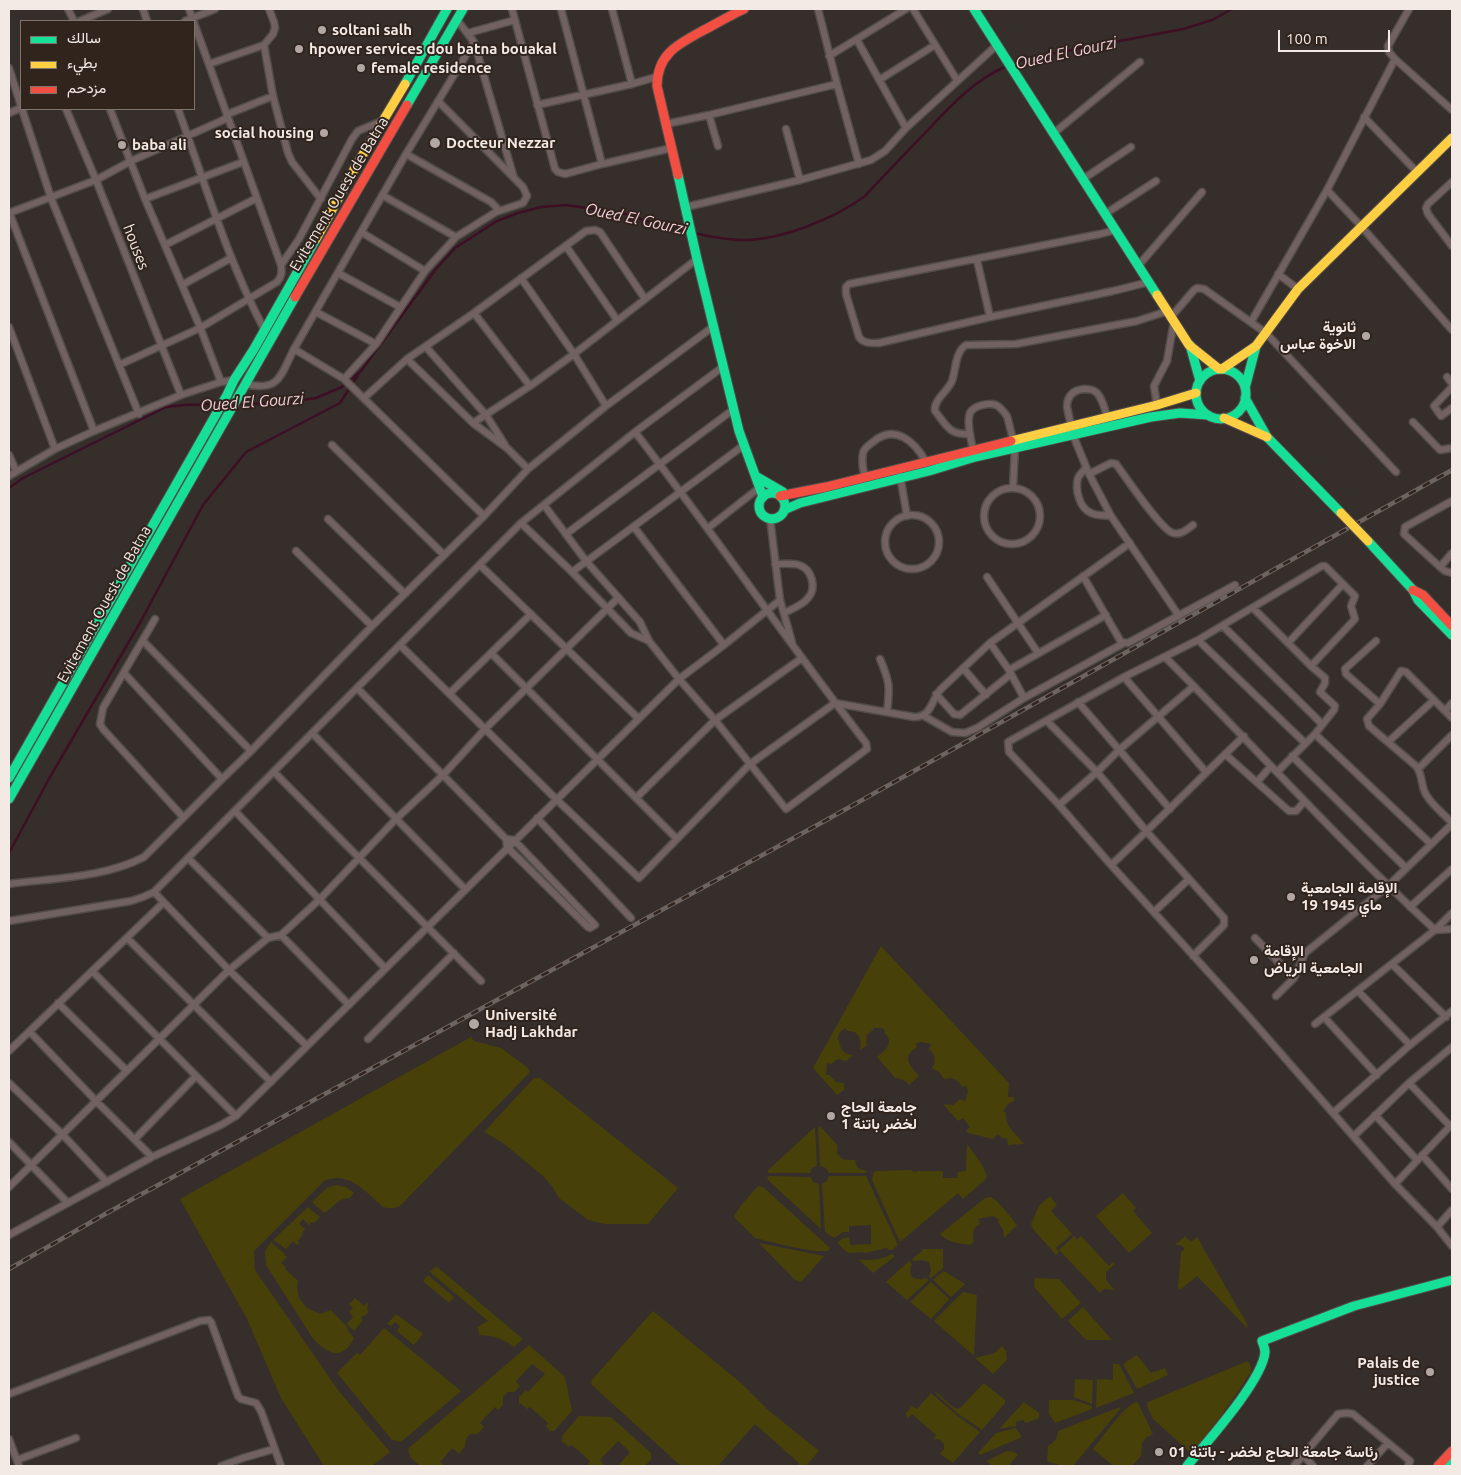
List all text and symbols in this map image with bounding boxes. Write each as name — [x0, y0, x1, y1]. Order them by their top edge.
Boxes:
legend — [20, 20, 195, 110]
scale bar — [1281, 20, 1394, 52]
place label: soltani salh — [332, 21, 412, 39]
marker: soltani salh — [316, 24, 328, 36]
text: سالك — [67, 29, 101, 46]
text: 100 m — [1286, 30, 1328, 47]
water label: Oued El Gourzi — [1013, 33, 1119, 73]
place label: hpower services dou batna bouakal — [309, 40, 557, 58]
marker: hpower services dou batna bouakal — [293, 43, 305, 55]
text: بطيء — [67, 54, 97, 71]
place label: female residence — [371, 59, 492, 77]
marker: female residence — [355, 62, 367, 74]
text: مزدحم — [67, 79, 106, 96]
street label: Evitement Ouest de Batna — [286, 114, 392, 274]
place label: social housing — [215, 124, 314, 142]
marker: social housing — [318, 127, 330, 139]
place label: Docteur Nezzar — [446, 134, 555, 152]
place label: baba ali — [132, 136, 187, 154]
marker: Docteur Nezzar — [428, 136, 442, 150]
marker: baba ali — [116, 139, 128, 151]
water label: Oued El Gourzi — [583, 199, 689, 239]
street label: houses — [119, 222, 153, 272]
place label: ثانوية الاخوة عباس — [1280, 318, 1356, 353]
marker: ثانوية الاخوة عباس — [1360, 330, 1372, 342]
water label: Oued El Gourzi — [200, 389, 304, 415]
street label: Evitement Ouest de Batna — [53, 522, 155, 686]
place label: الإقامة الجامعية 19 ماي 1945 — [1301, 879, 1397, 914]
marker: الإقامة الجامعية 19 ماي 1945 — [1285, 891, 1297, 903]
place label: الإقامة الجامعية الرياض — [1264, 942, 1363, 977]
marker: الإقامة الجامعية الرياض — [1248, 954, 1260, 966]
place label: Université Hadj Lakhdar — [485, 1006, 578, 1041]
marker: Université Hadj Lakhdar — [467, 1017, 481, 1031]
place label: جامعة الحاج لخضر باتنة 1 — [841, 1098, 917, 1133]
marker: جامعة الحاج لخضر باتنة 1 — [825, 1110, 837, 1122]
place label: Palais de justice — [1357, 1354, 1420, 1389]
marker: Palais de justice — [1424, 1366, 1436, 1378]
place label: رئاسة جامعة الحاج لخضر - باتنة 01 — [1169, 1443, 1378, 1461]
marker: رئاسة جامعة الحاج لخضر - باتنة 01 — [1153, 1446, 1165, 1458]

